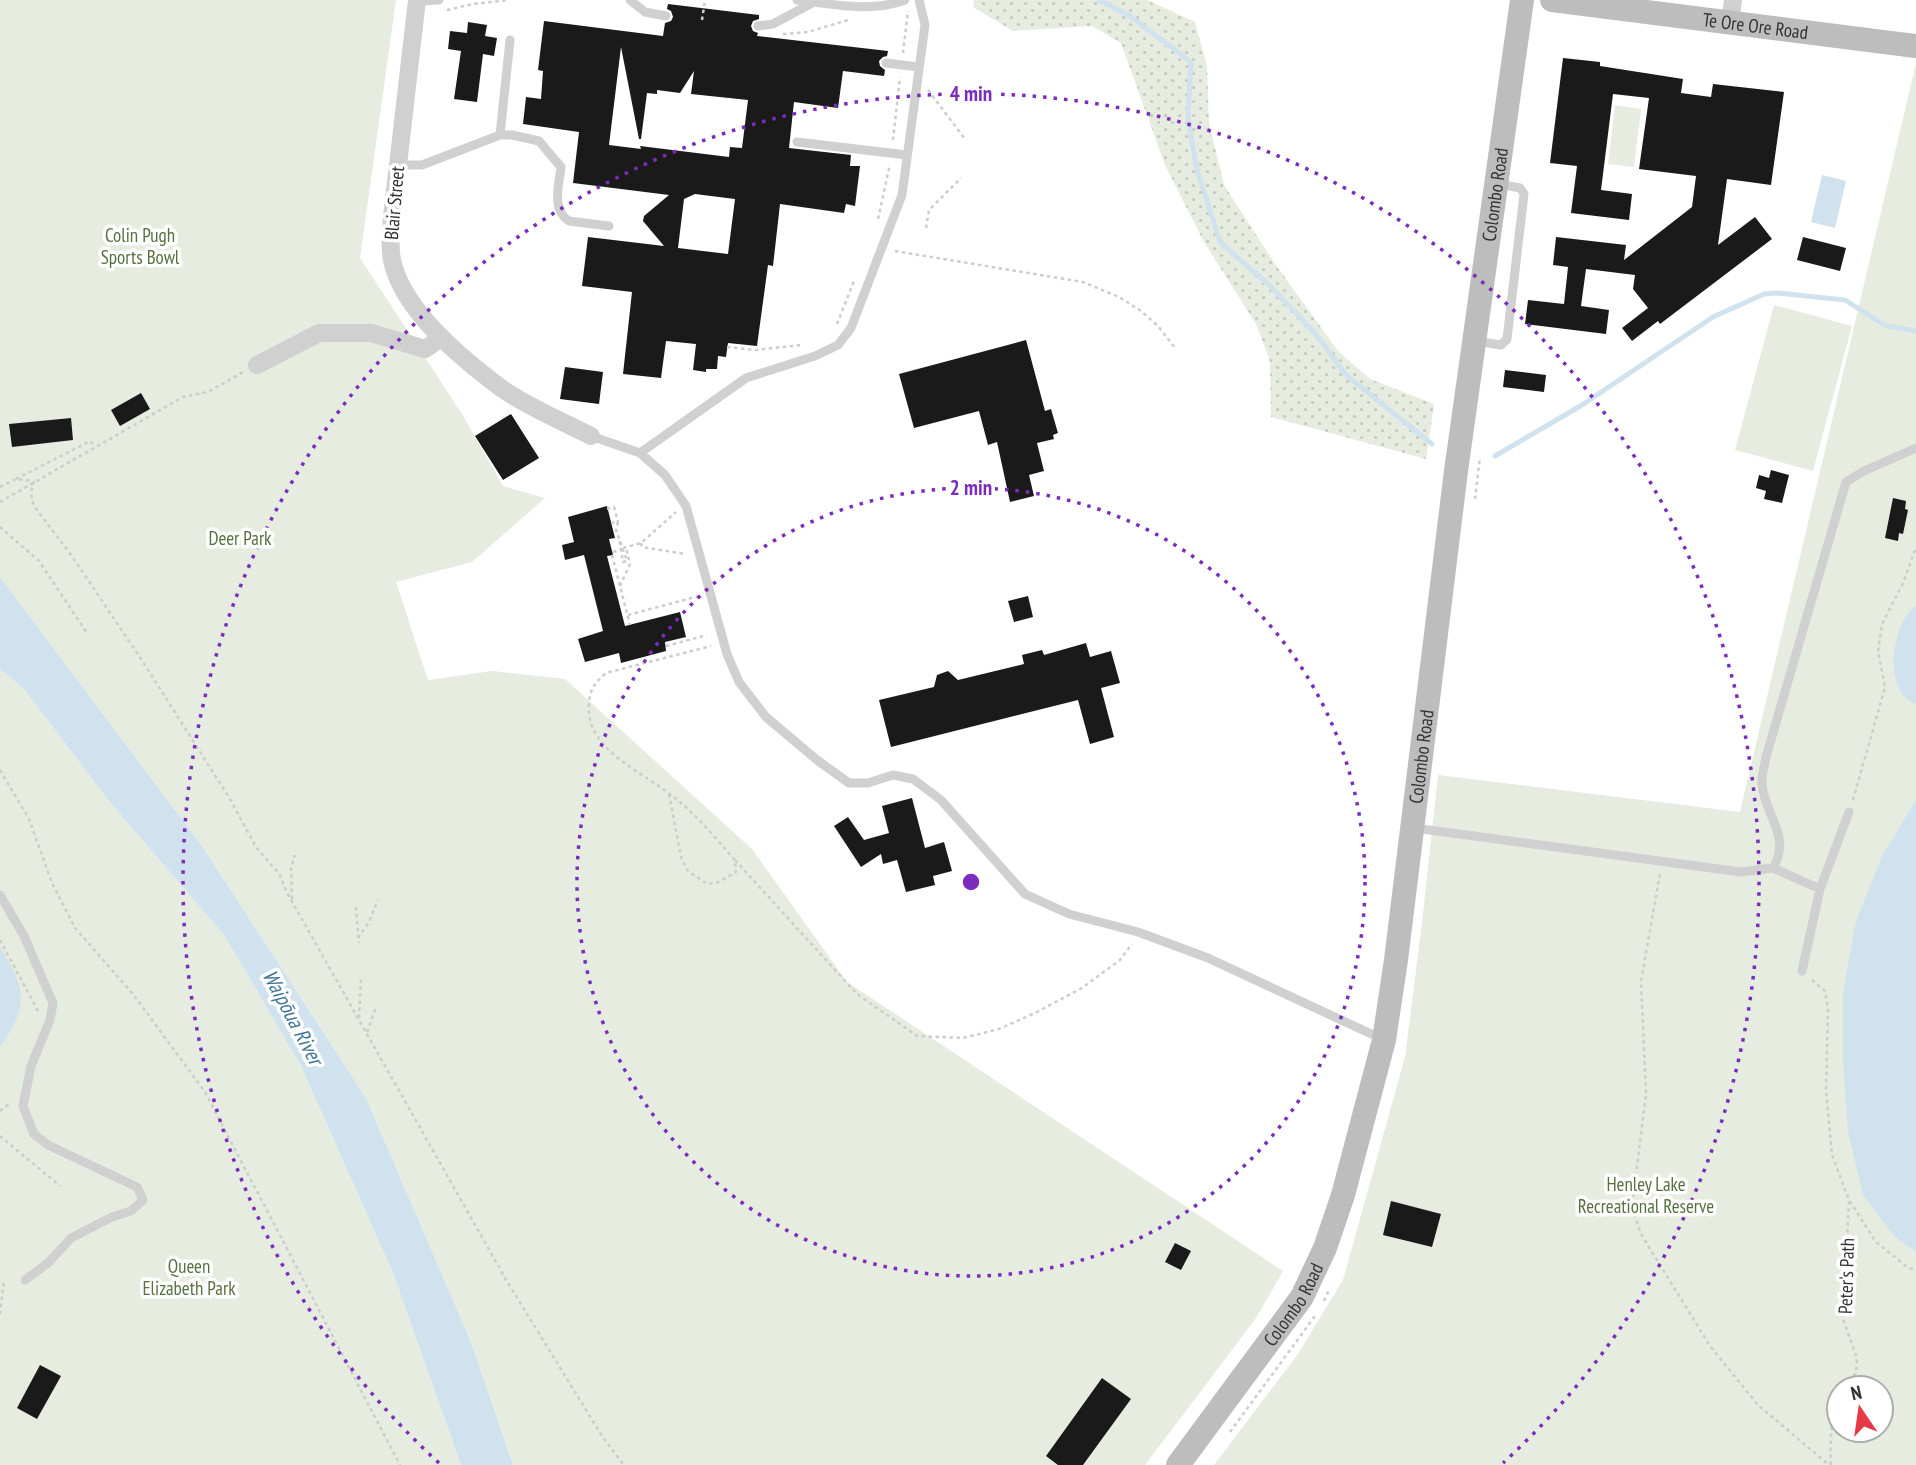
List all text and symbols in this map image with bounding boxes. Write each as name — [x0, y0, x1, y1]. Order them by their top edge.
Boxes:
street label: Te Ore Ore Road — [1701, 7, 1809, 44]
text: 4 min — [950, 80, 992, 107]
street label: Colombo Road — [1476, 146, 1513, 243]
street label: Blair Street — [379, 164, 409, 241]
park label: Colin Pugh Sports Bowl — [101, 223, 180, 269]
text: 2 min — [950, 474, 992, 501]
park label: Deer Park — [209, 526, 272, 550]
street label: Colombo Road — [1403, 708, 1439, 805]
centre of rings — [959, 870, 983, 894]
water label: Waipōua River — [257, 965, 331, 1072]
park label: Henley Lake Recreational Reserve — [1578, 1172, 1714, 1218]
street label: Peter's Path — [1833, 1238, 1859, 1314]
park label: Queen Elizabeth Park — [142, 1254, 236, 1300]
street label: Colombo Road — [1258, 1259, 1328, 1351]
north arrow — [1825, 1374, 1895, 1444]
text: N — [1848, 1380, 1864, 1405]

